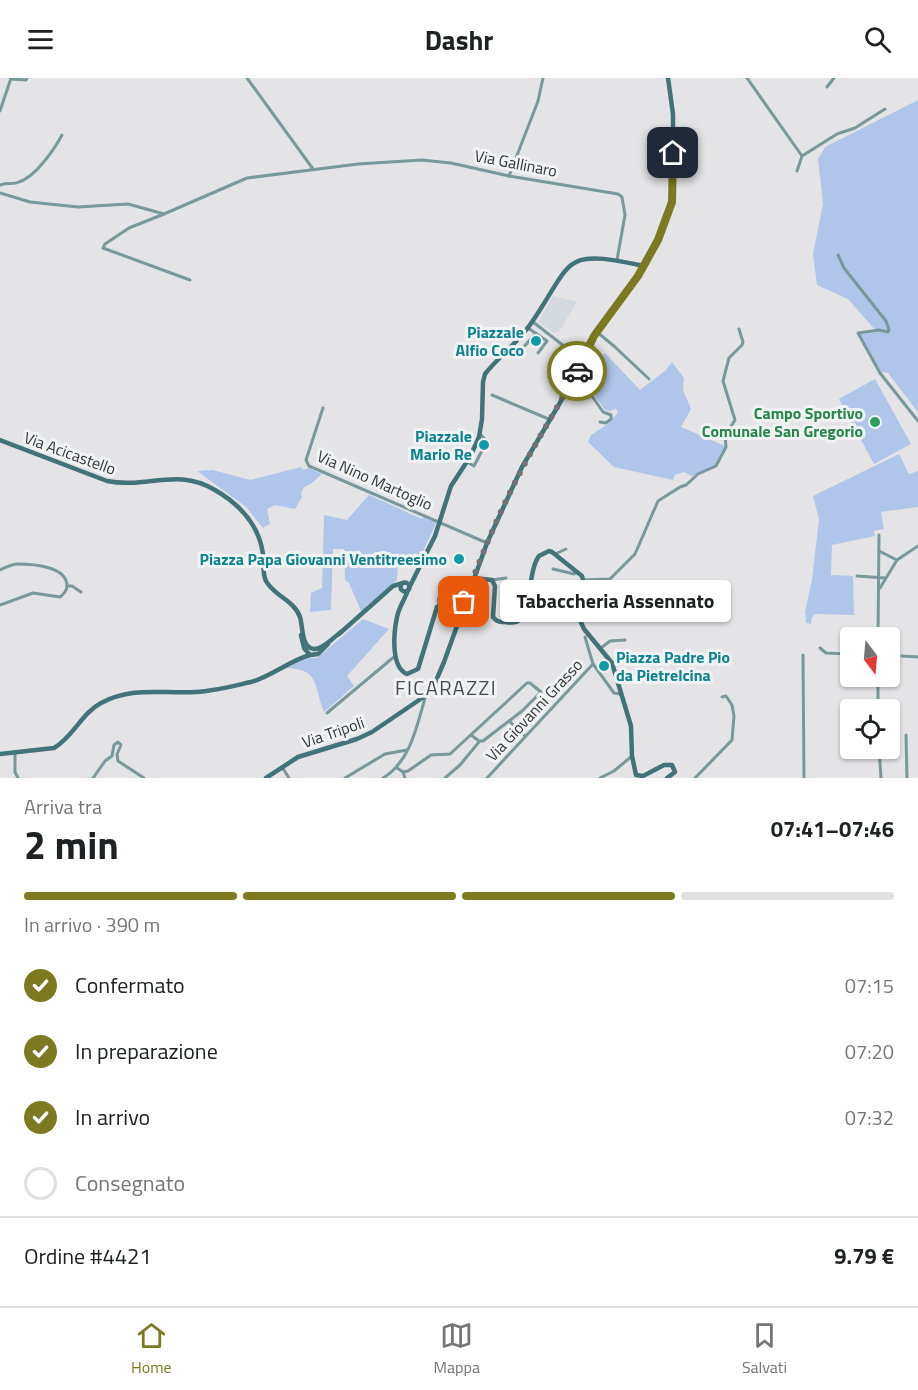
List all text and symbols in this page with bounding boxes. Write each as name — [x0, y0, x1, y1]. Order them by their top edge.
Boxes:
text: Dashr — [425, 19, 493, 60]
icon: menu — [24, 23, 57, 56]
icon: search — [861, 23, 894, 56]
pin — [647, 127, 698, 178]
icon: home — [656, 136, 689, 169]
street label: Via Gallinaro — [473, 143, 559, 183]
place label: Piazzale Alfio Coco — [456, 320, 524, 362]
marker: Piazzale Alfio Coco — [529, 334, 543, 348]
courier — [547, 341, 607, 401]
icon: car — [561, 355, 594, 388]
place label: Campo Sportivo Comunale San Gregorio — [702, 401, 863, 443]
marker: Campo Sportivo Comunale San Gregorio — [868, 415, 882, 429]
place label: Piazzale Mario Re — [410, 424, 472, 466]
street label: Via Acicastello — [21, 425, 119, 481]
marker: Piazzale Mario Re — [477, 438, 491, 452]
street label: Via Nino Martoglio — [313, 444, 437, 516]
place label: Piazza Papa Giovanni Ventitreesimo — [200, 547, 447, 571]
marker: Piazza Papa Giovanni Ventitreesimo — [452, 552, 466, 566]
pin — [438, 576, 489, 627]
callout: Tabaccheria Assennato — [500, 581, 731, 623]
icon: bag — [447, 585, 480, 618]
text: Tabaccheria Assennato — [516, 585, 715, 616]
north arrow — [840, 627, 900, 687]
map controls — [840, 627, 900, 759]
place label: Piazza Padre Pio da Pietrelcina — [616, 645, 730, 687]
street label: Via Giovanni Grasso — [480, 653, 588, 767]
marker: Piazza Padre Pio da Pietrelcina — [597, 659, 611, 673]
district label: FICARAZZI — [395, 672, 497, 703]
button: locate — [840, 699, 900, 759]
street label: Via Tripoli — [299, 710, 367, 754]
text: Arriva tra — [24, 791, 102, 822]
text: 07:41–07:46 — [771, 812, 894, 846]
text: 2 min — [24, 815, 119, 874]
text: In arrivo · 390 m — [24, 909, 160, 940]
text: Confermato — [75, 968, 185, 1002]
icon: check — [24, 969, 57, 1002]
text: 07:15 — [845, 970, 894, 1001]
text: In preparazione — [75, 1034, 218, 1068]
icon: check — [24, 1035, 57, 1068]
text: 07:20 — [845, 1036, 894, 1067]
text: In arrivo — [75, 1100, 150, 1134]
icon: check — [24, 1101, 57, 1134]
text: 07:32 — [845, 1102, 894, 1133]
text: Consegnato — [75, 1166, 185, 1200]
text: Ordine #4421 — [24, 1239, 152, 1273]
text: 9.79 € — [834, 1239, 894, 1273]
tab: Home — [131, 1319, 172, 1379]
tab: Mappa — [434, 1319, 480, 1379]
tab: Salvati — [742, 1319, 787, 1379]

